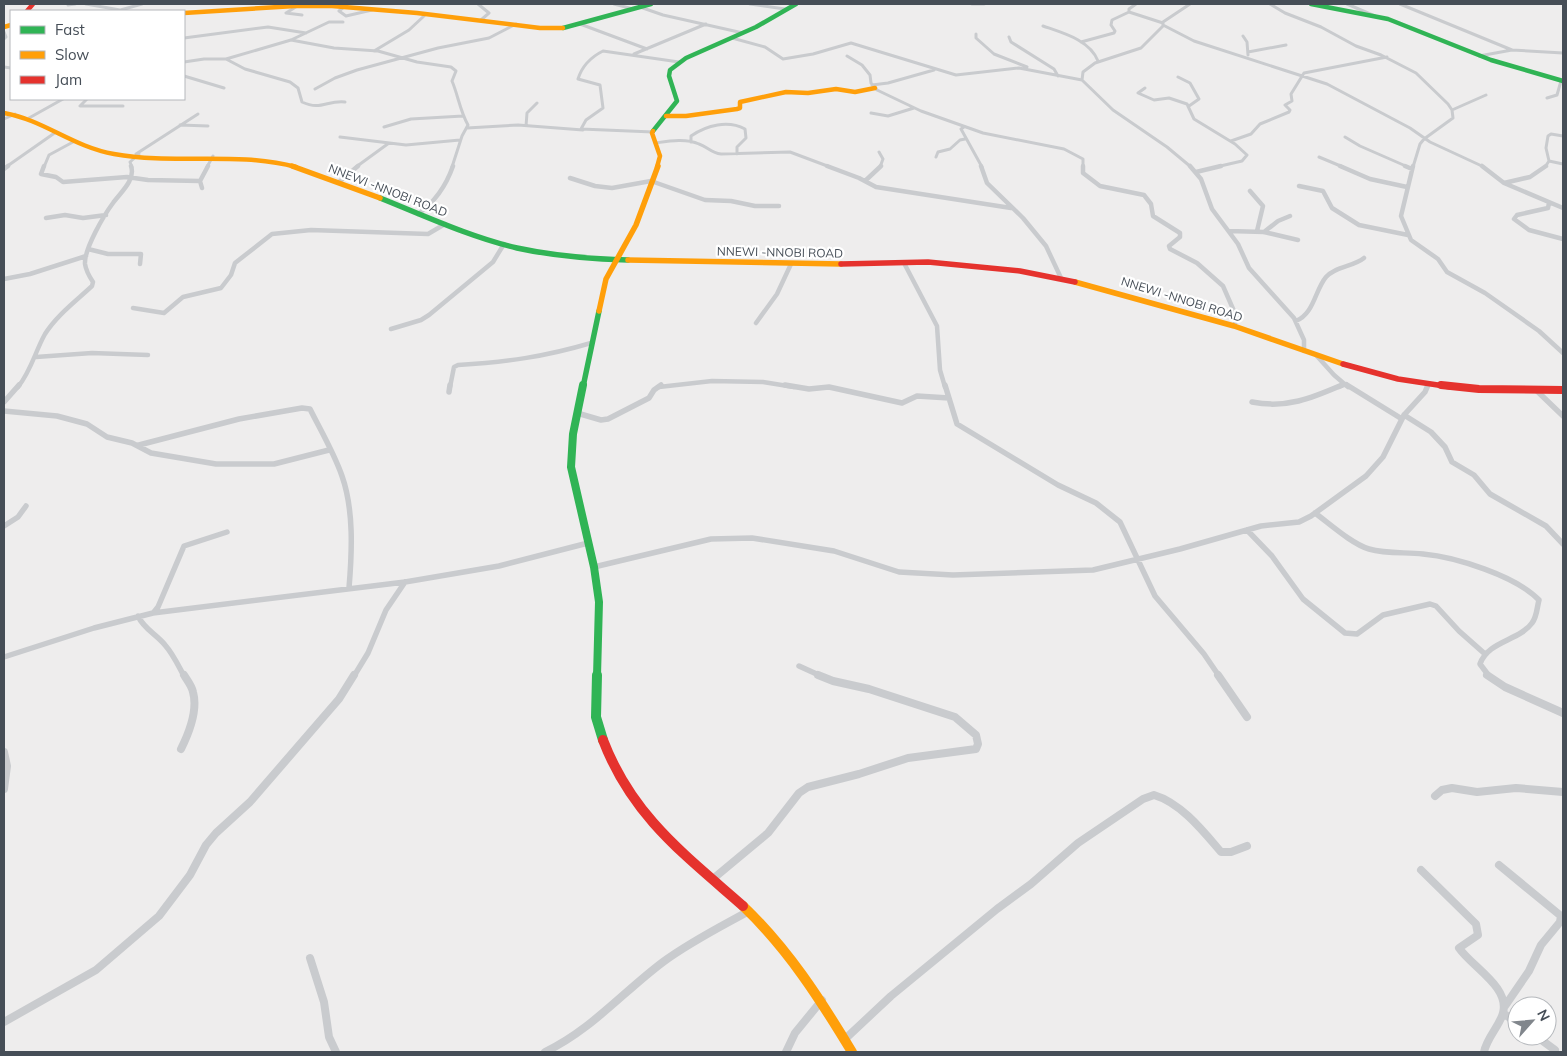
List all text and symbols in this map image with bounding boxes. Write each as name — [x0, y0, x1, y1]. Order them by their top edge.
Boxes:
legend — [10, 10, 185, 100]
text: Fast — [55, 20, 85, 39]
text: Slow — [55, 45, 89, 64]
text: Jam — [55, 70, 82, 89]
street label: NNEWI -NNOBI ROAD — [326, 160, 450, 220]
street label: NNEWI -NNOBI ROAD — [717, 243, 843, 261]
street label: NNEWI -NNOBI ROAD — [1119, 273, 1245, 325]
north arrow — [1507, 996, 1557, 1046]
text: N — [1533, 1006, 1554, 1024]

